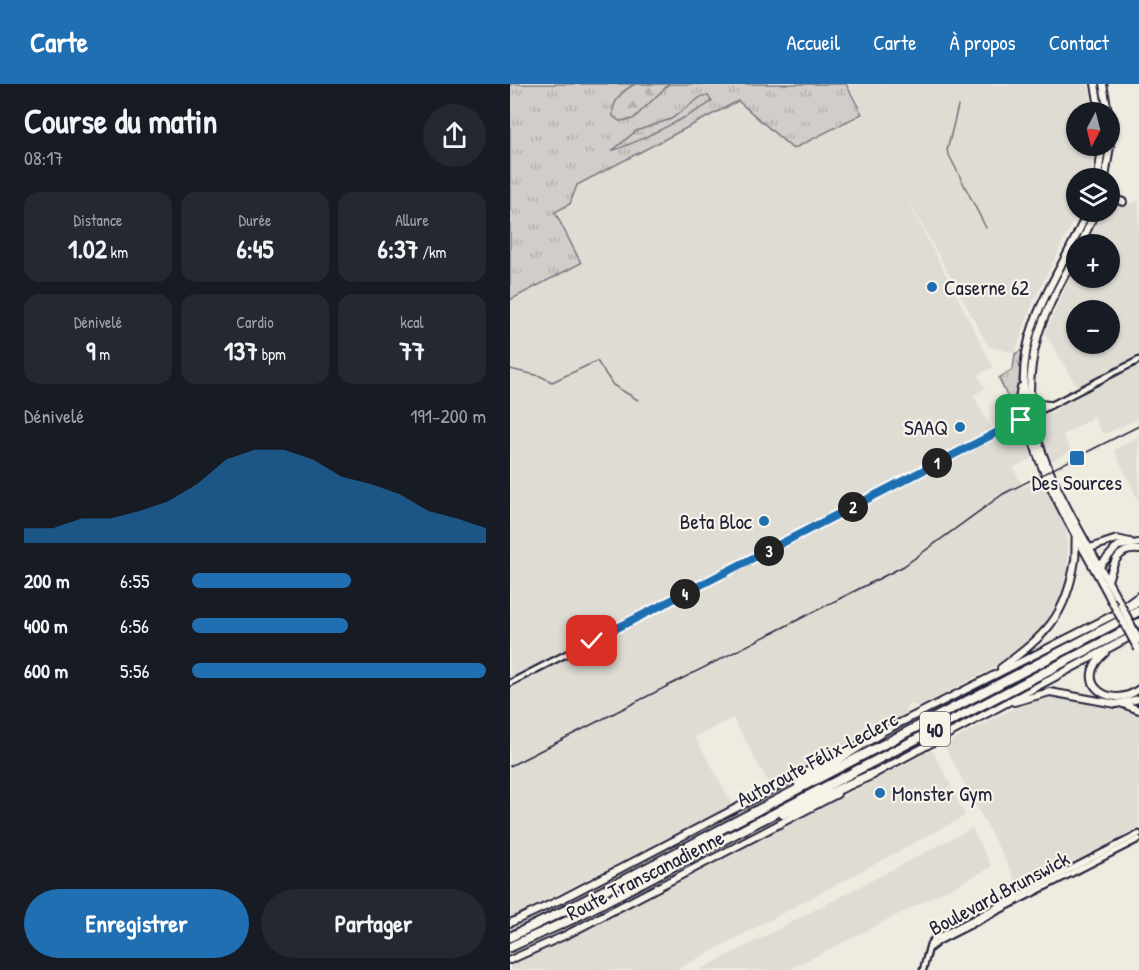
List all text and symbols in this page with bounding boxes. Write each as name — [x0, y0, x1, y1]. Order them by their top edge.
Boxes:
text: Carte — [30, 23, 88, 61]
text: Accueil — [787, 28, 840, 57]
text: Carte — [873, 28, 917, 57]
text: À propos — [950, 28, 1016, 57]
text: Contact — [1049, 28, 1109, 57]
text: Course du matin — [24, 99, 217, 143]
north arrow — [1066, 102, 1120, 156]
map controls — [1066, 102, 1120, 354]
button: share — [423, 104, 486, 167]
text: 08:17 — [24, 144, 63, 171]
button: layers — [1066, 168, 1120, 222]
text: Distance — [74, 209, 122, 231]
text: Durée — [239, 209, 271, 231]
text: Allure — [395, 209, 429, 231]
text: 1.02 — [68, 231, 107, 266]
text: 6:45 — [236, 231, 274, 266]
text: 6:37 — [378, 231, 418, 266]
button: + — [1066, 234, 1120, 288]
text: km — [107, 241, 128, 263]
text: /km — [418, 241, 446, 263]
place label: Caserne 62 — [944, 273, 1029, 302]
marker: Caserne 62 — [925, 280, 939, 294]
button: − — [1066, 300, 1120, 354]
text: Dénivelé — [74, 311, 122, 333]
text: Cardio — [236, 311, 274, 333]
text: kcal — [400, 311, 424, 333]
text: 9 — [86, 333, 95, 368]
text: 137 — [224, 333, 258, 368]
text: 77 — [399, 333, 425, 368]
text: m — [95, 343, 110, 365]
text: bpm — [258, 343, 286, 365]
pin — [995, 394, 1046, 445]
text: Dénivelé — [24, 402, 84, 429]
text: 191–200 m — [410, 402, 486, 429]
icon: arrive — [1004, 403, 1037, 436]
place label: SAAQ — [904, 413, 948, 442]
marker: SAAQ — [953, 420, 967, 434]
pin: 1 — [922, 448, 952, 478]
marker: Des Sources — [1068, 449, 1086, 467]
text: 1 — [934, 452, 940, 474]
place label: Des Sources — [1032, 468, 1122, 497]
pin: 2 — [838, 492, 868, 522]
text: 2 — [849, 496, 857, 518]
place label: Beta Bloc — [680, 507, 753, 536]
marker: Beta Bloc — [757, 514, 771, 528]
pin: 3 — [754, 536, 784, 566]
text: 3 — [765, 540, 773, 562]
text: 200 m — [24, 567, 69, 594]
text: 6:55 — [120, 567, 150, 594]
pin: 4 — [670, 579, 700, 609]
text: 4 — [682, 583, 688, 605]
text: 400 m — [24, 612, 68, 639]
text: 6:56 — [120, 612, 149, 639]
pin — [566, 615, 617, 666]
icon: check — [575, 624, 608, 657]
text: 600 m — [24, 657, 68, 684]
text: 5:56 — [120, 657, 150, 684]
street label: Autoroute Félix-Leclerc — [731, 704, 903, 814]
road number: 40 — [920, 712, 950, 746]
place label: Monster Gym — [892, 779, 992, 808]
marker: Monster Gym — [873, 786, 887, 800]
street label: Route Transcanadienne — [561, 823, 729, 927]
street label: Boulevard Brunswick — [924, 844, 1075, 942]
button: Enregistrer — [24, 889, 249, 958]
button: Partager — [261, 889, 486, 958]

